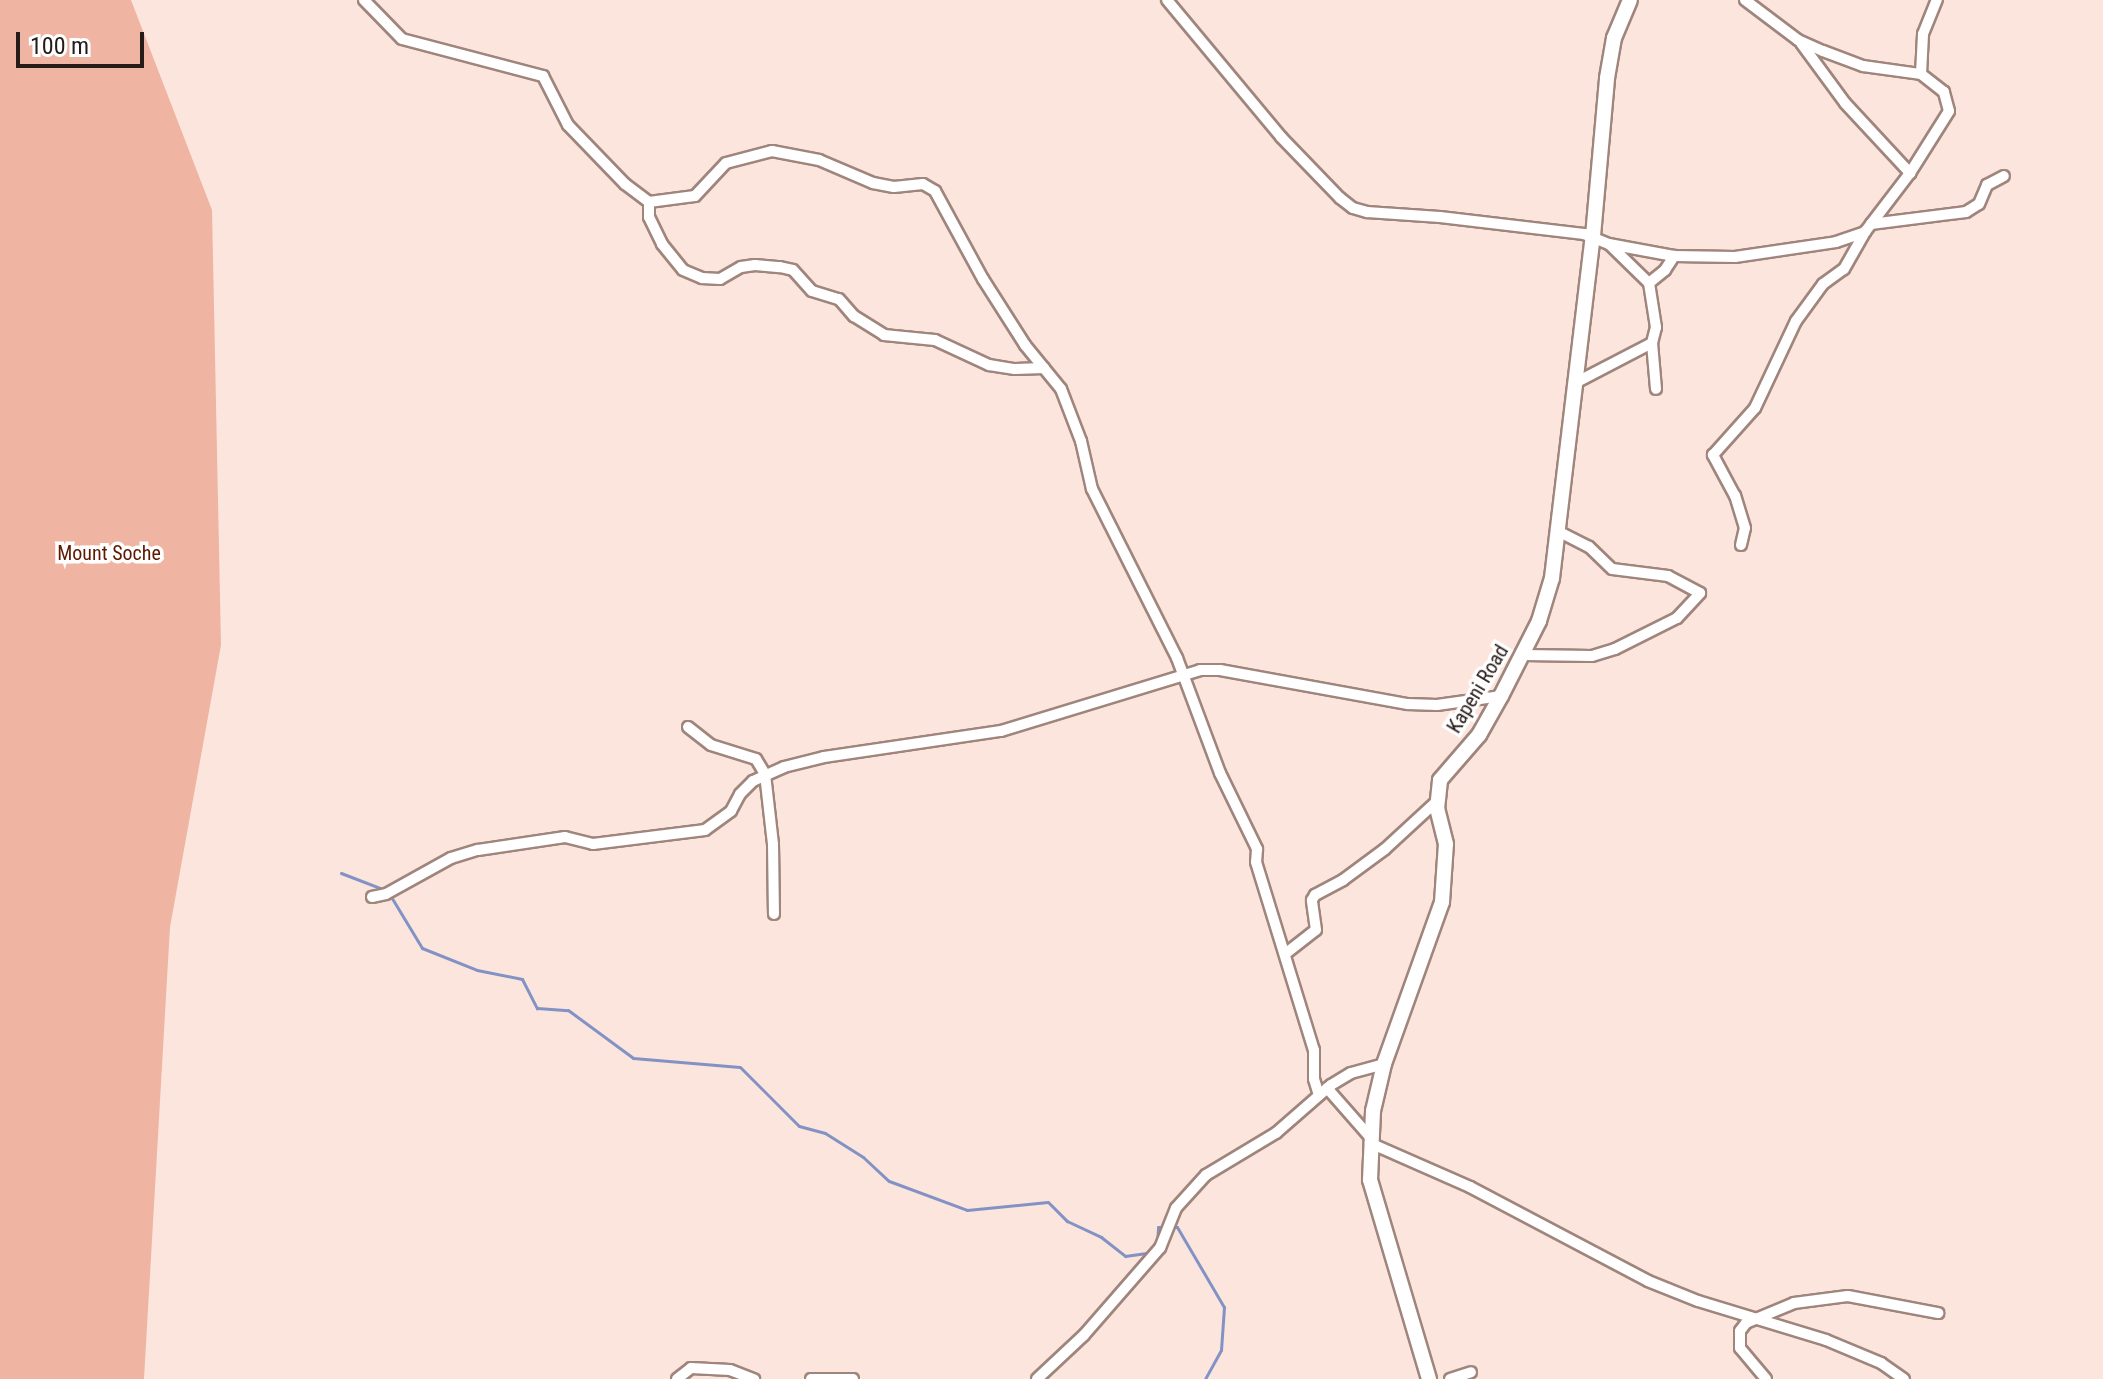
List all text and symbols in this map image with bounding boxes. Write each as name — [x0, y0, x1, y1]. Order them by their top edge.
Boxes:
scale bar — [20, 16, 148, 66]
text: 100 m — [30, 32, 89, 60]
park label: Mount Soche — [57, 541, 161, 565]
street label: Kapeni Road — [1442, 640, 1514, 738]

